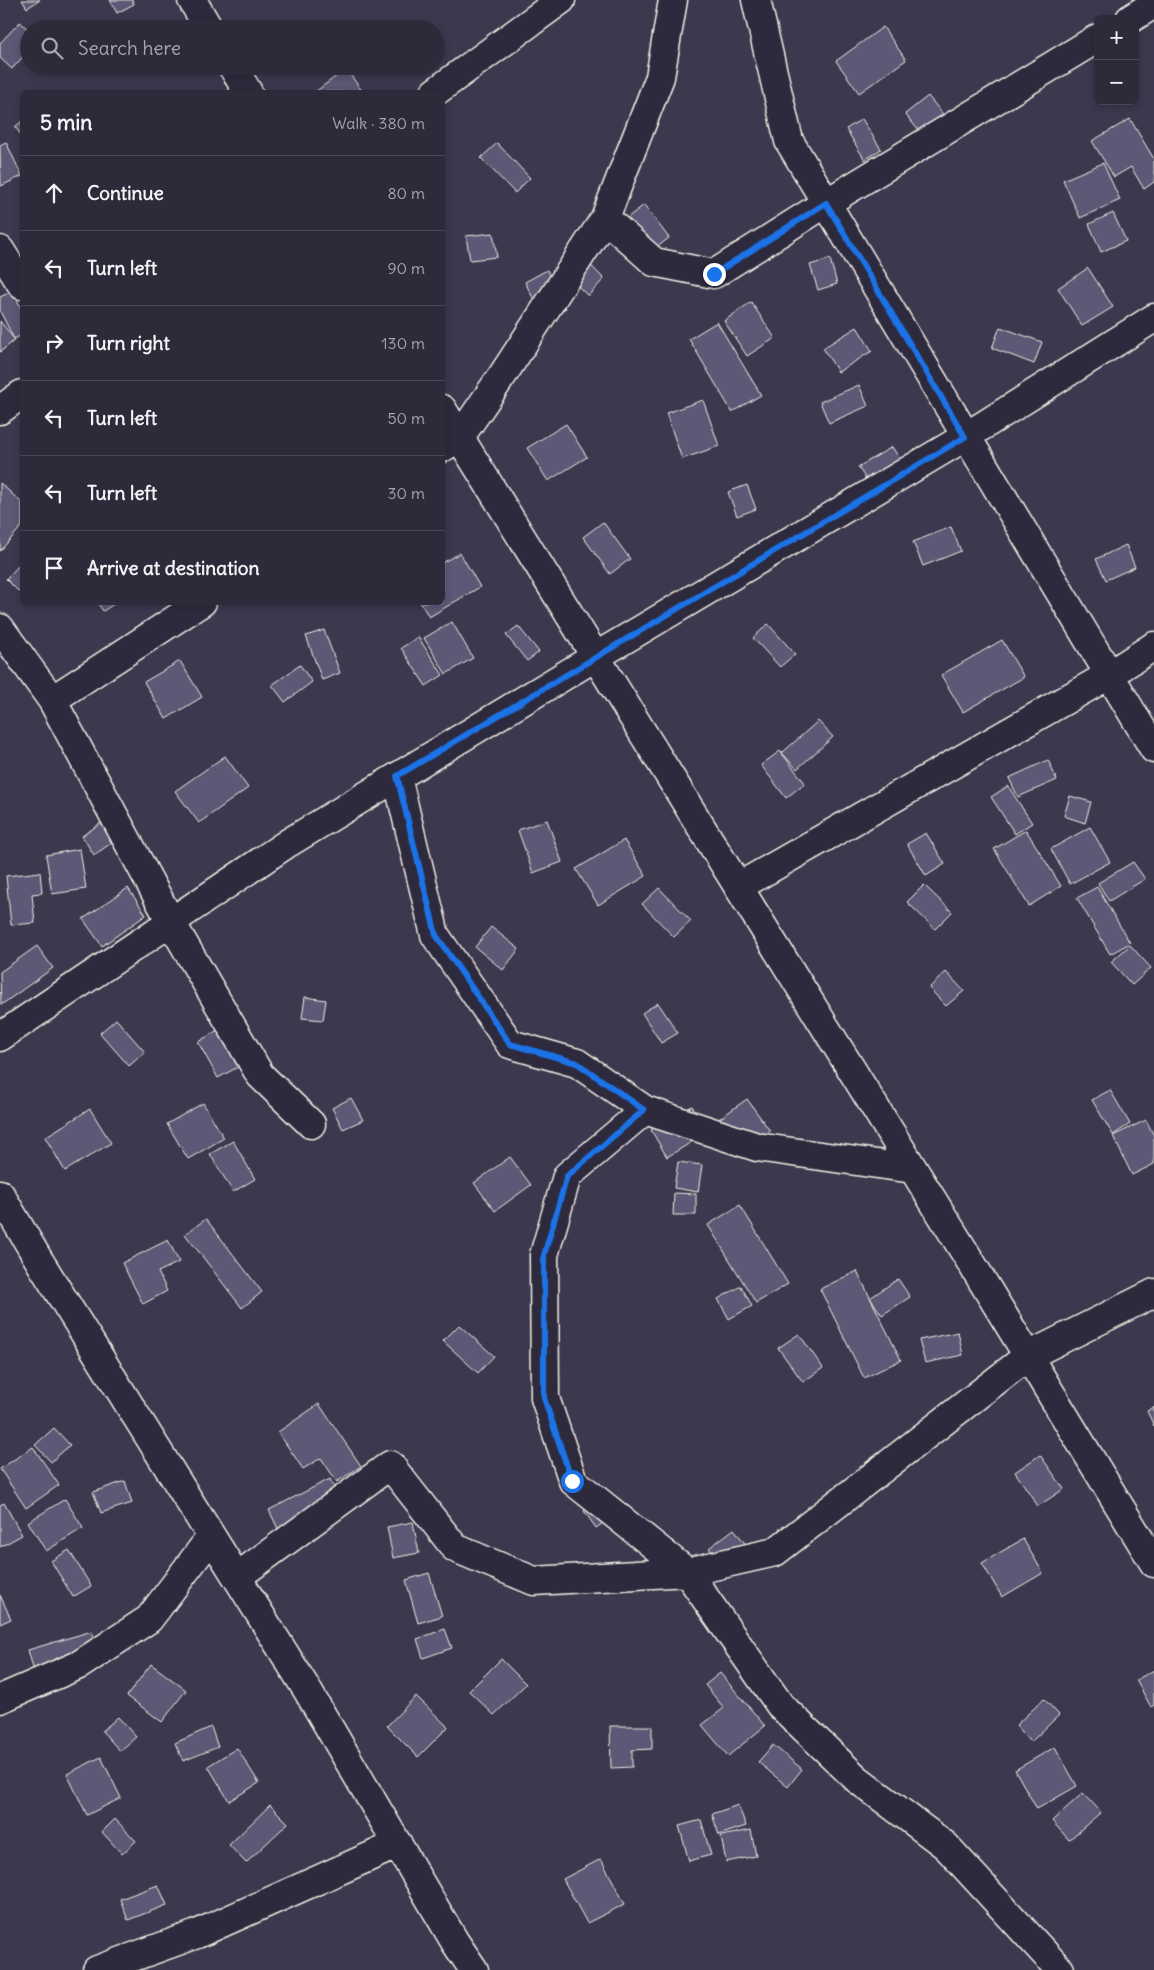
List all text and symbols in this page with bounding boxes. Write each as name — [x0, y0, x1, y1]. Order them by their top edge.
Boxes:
map controls — [1094, 15, 1139, 105]
button: + — [1094, 15, 1139, 60]
search box — [20, 20, 445, 75]
icon: search — [38, 34, 66, 62]
text: Search here — [78, 36, 181, 60]
button: − — [1094, 60, 1139, 105]
text: 5 min — [40, 109, 92, 136]
text: Walk · 380 m — [332, 113, 425, 133]
icon: ahead — [40, 179, 68, 207]
text: Continue — [87, 181, 164, 205]
text: 80 m — [387, 183, 425, 203]
icon: left — [40, 254, 68, 282]
text: Turn left — [87, 256, 157, 280]
text: 90 m — [387, 258, 425, 278]
route end — [703, 263, 726, 286]
icon: right — [40, 329, 68, 357]
text: Turn right — [87, 331, 170, 355]
text: 130 m — [381, 333, 425, 353]
icon: left — [40, 404, 68, 432]
text: Turn left — [87, 406, 157, 430]
text: 50 m — [387, 408, 425, 428]
icon: left — [40, 479, 68, 507]
text: Turn left — [87, 481, 157, 505]
text: 30 m — [388, 483, 425, 503]
icon: arrive — [40, 554, 68, 582]
text: Arrive at destination — [87, 556, 260, 580]
route start — [561, 1470, 584, 1493]

